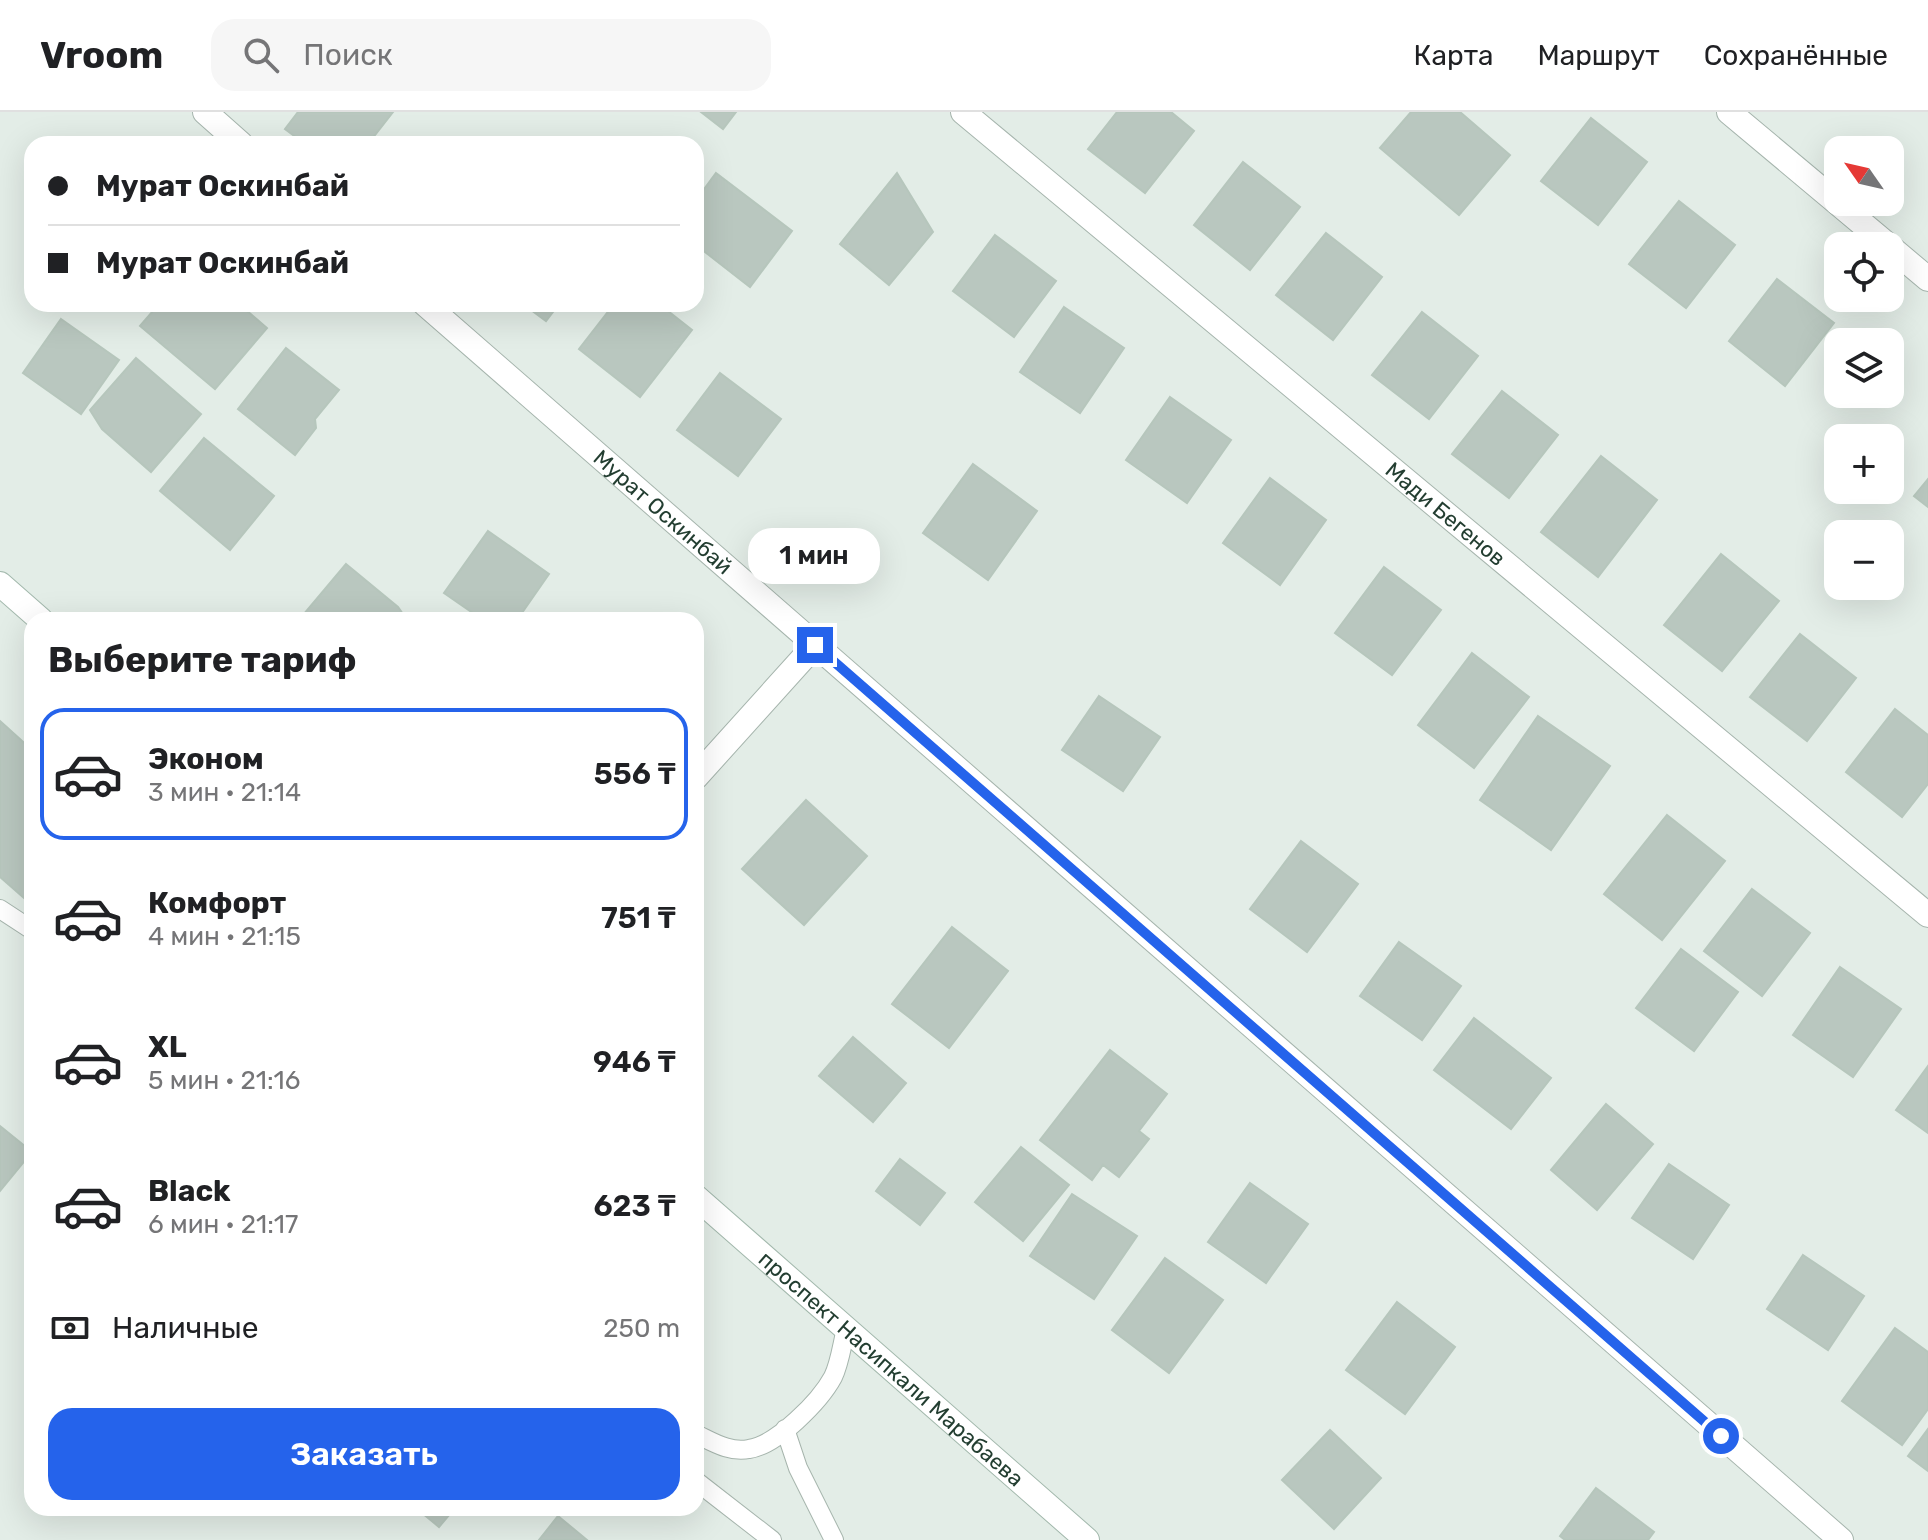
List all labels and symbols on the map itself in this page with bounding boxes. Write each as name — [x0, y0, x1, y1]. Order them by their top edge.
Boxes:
north arrow — [1824, 136, 1904, 216]
street label: Мурат Оскинбай — [588, 444, 738, 580]
street label: Мади Бегенов — [1380, 456, 1511, 571]
callout: 1 мин — [749, 529, 881, 585]
route end — [797, 627, 833, 663]
street label: проспект Насипкали Марабаева — [753, 1245, 1029, 1492]
route start — [1703, 1418, 1739, 1454]

